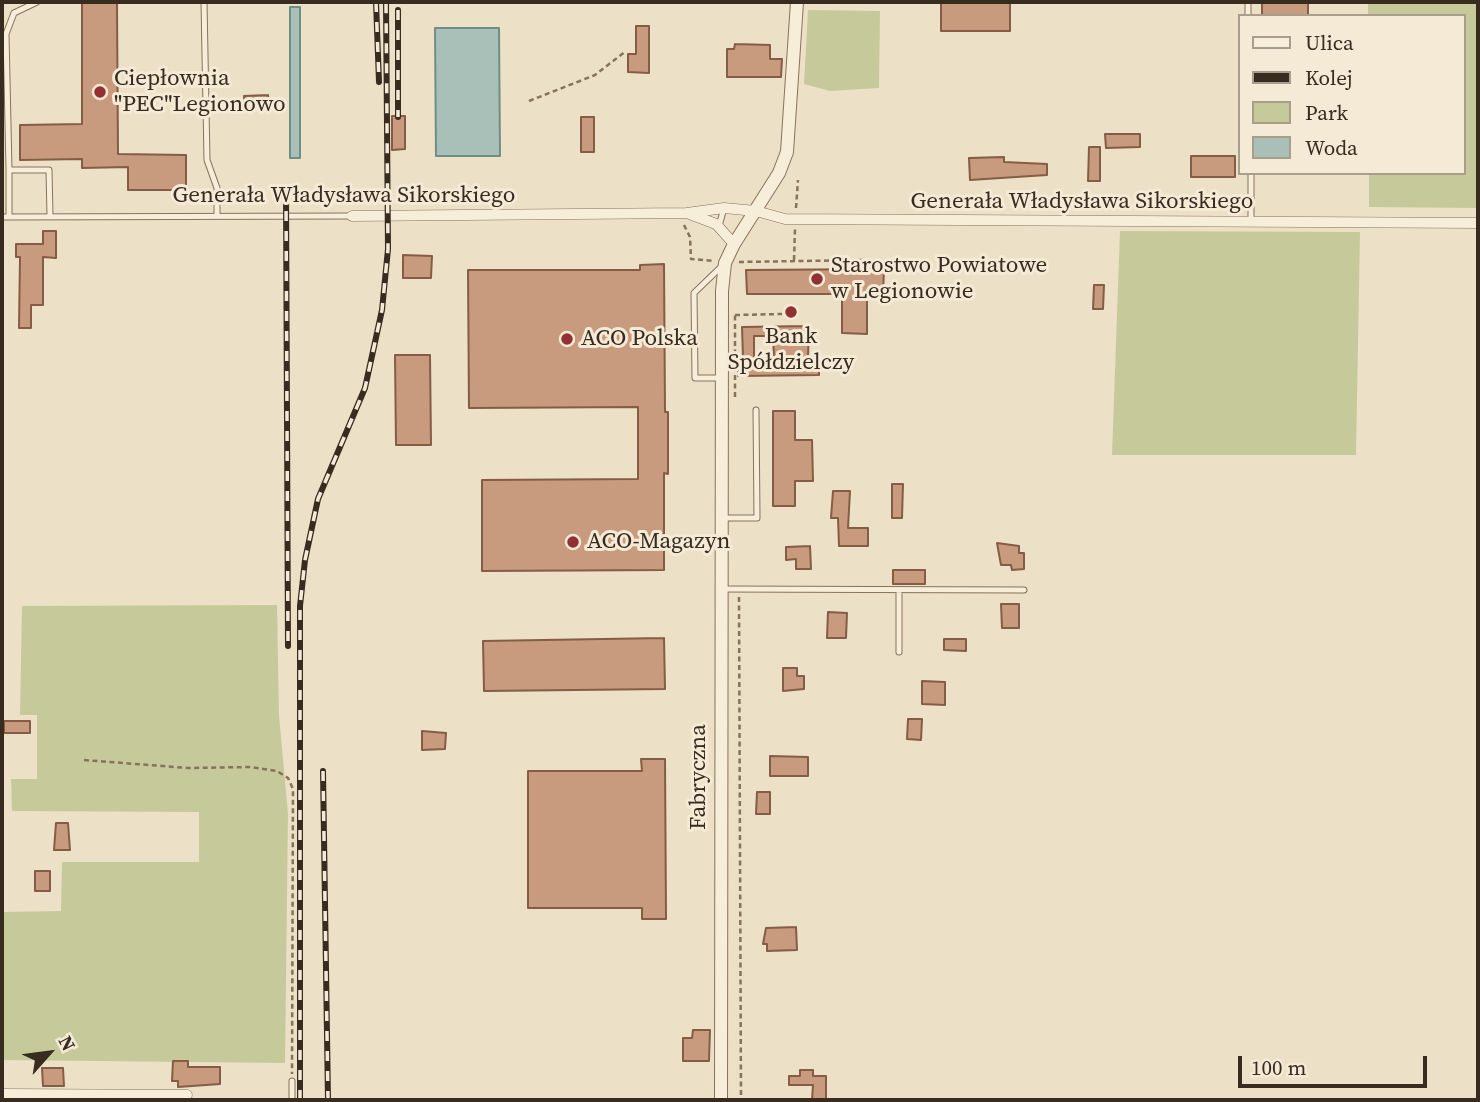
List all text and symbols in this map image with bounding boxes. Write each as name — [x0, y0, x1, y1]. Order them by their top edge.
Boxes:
legend — [1238, 14, 1466, 175]
text: Ulica — [1305, 28, 1354, 57]
text: Kolej — [1305, 63, 1353, 92]
place label: Ciepłownia "PEC"Legionowo — [114, 65, 286, 119]
marker: Ciepłownia "PEC"Legionowo — [92, 84, 108, 100]
text: Park — [1305, 98, 1348, 127]
text: Woda — [1305, 133, 1358, 162]
street label: Generała Władysława Sikorskiego — [173, 182, 515, 210]
street label: Generała Władysława Sikorskiego — [911, 188, 1253, 216]
place label: Starostwo Powiatowe w Legionowie — [831, 252, 1047, 306]
marker: Starostwo Powiatowe w Legionowie — [809, 271, 825, 287]
marker: Bank Spółdzielczy — [783, 304, 799, 320]
place label: Bank Spółdzielczy — [728, 323, 854, 377]
place label: ACO Polska — [581, 325, 698, 353]
marker: ACO Polska — [559, 331, 575, 347]
place label: ACO-Magazyn — [587, 528, 730, 556]
marker: ACO-Magazyn — [565, 534, 581, 550]
street label: Fabryczna — [685, 724, 713, 830]
north arrow — [14, 1018, 84, 1088]
text: N — [53, 1031, 82, 1055]
scale bar — [1242, 1042, 1431, 1086]
text: 100 m — [1251, 1053, 1306, 1082]

